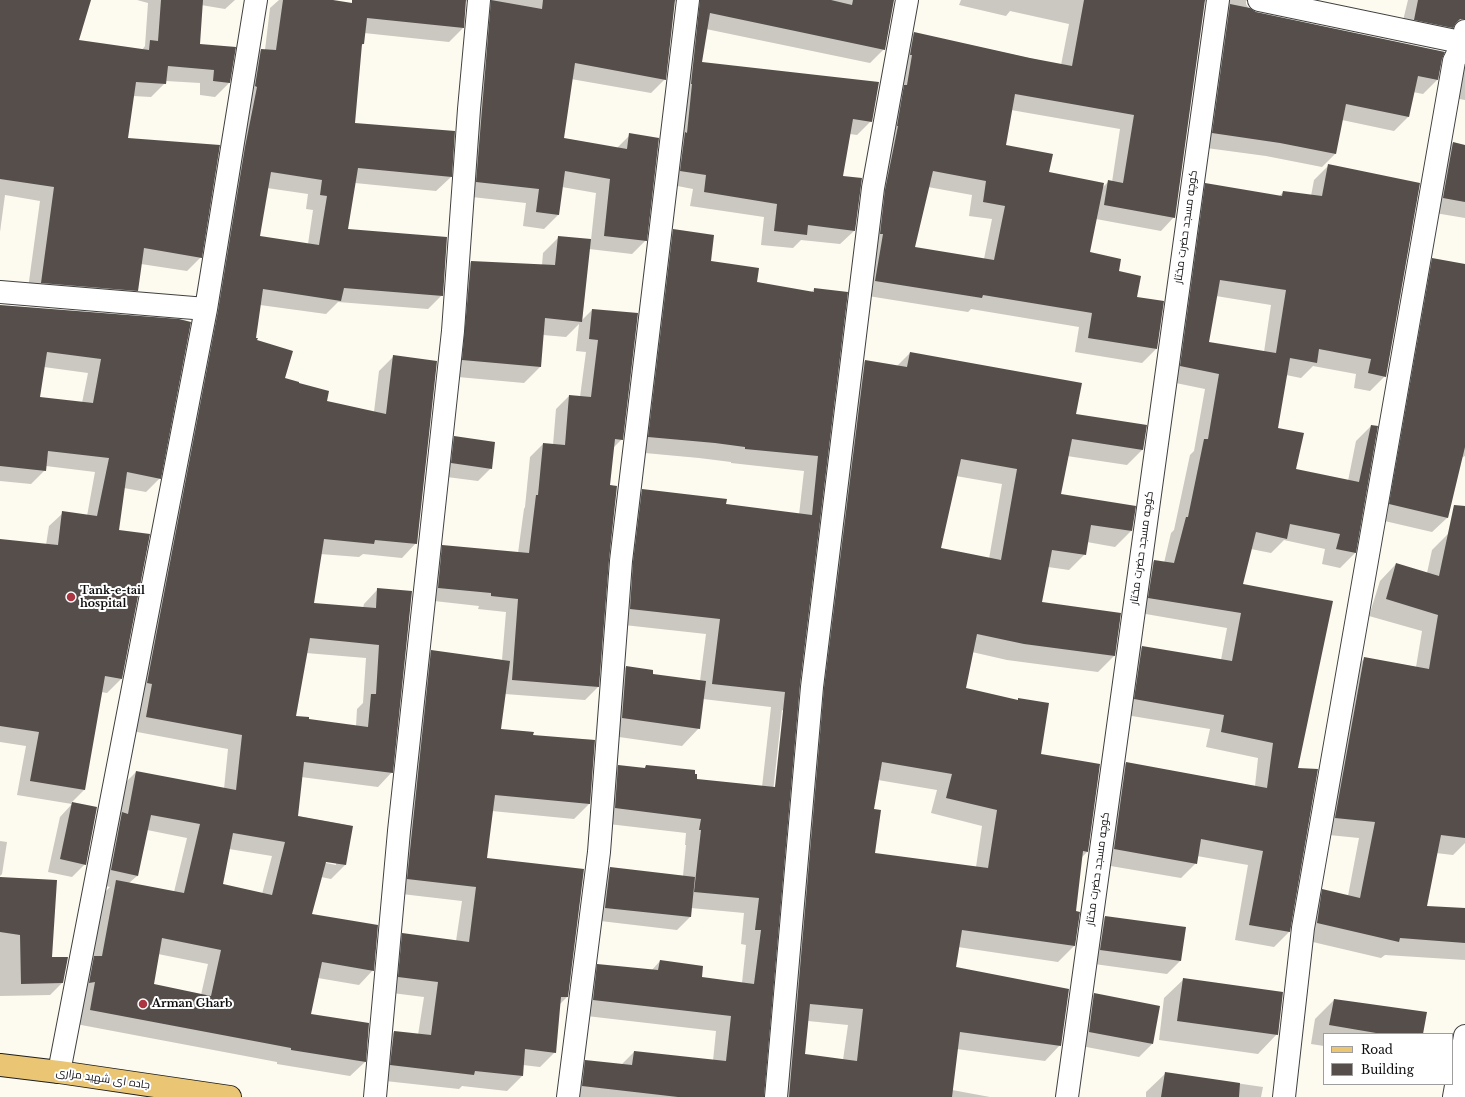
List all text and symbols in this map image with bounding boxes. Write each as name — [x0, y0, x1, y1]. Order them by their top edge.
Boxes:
street label: کوچه مسجد حضرت مختار — [1172, 169, 1200, 285]
street label: کوچه مسجد حضرت مختار — [1128, 490, 1156, 606]
place label: Tank-e-tail hospital — [80, 584, 145, 610]
marker: Tank-e-tail hospital — [65, 591, 77, 603]
street label: کوچه مسجد حضرت مختار — [1084, 811, 1112, 927]
place label: Arman Gharb — [152, 997, 232, 1011]
marker: Arman Gharb — [137, 998, 149, 1010]
legend — [1323, 1033, 1453, 1085]
text: Road — [1361, 1042, 1393, 1057]
text: Building — [1361, 1062, 1414, 1077]
street label: جاده ای شهید مزاری — [55, 1066, 151, 1092]

